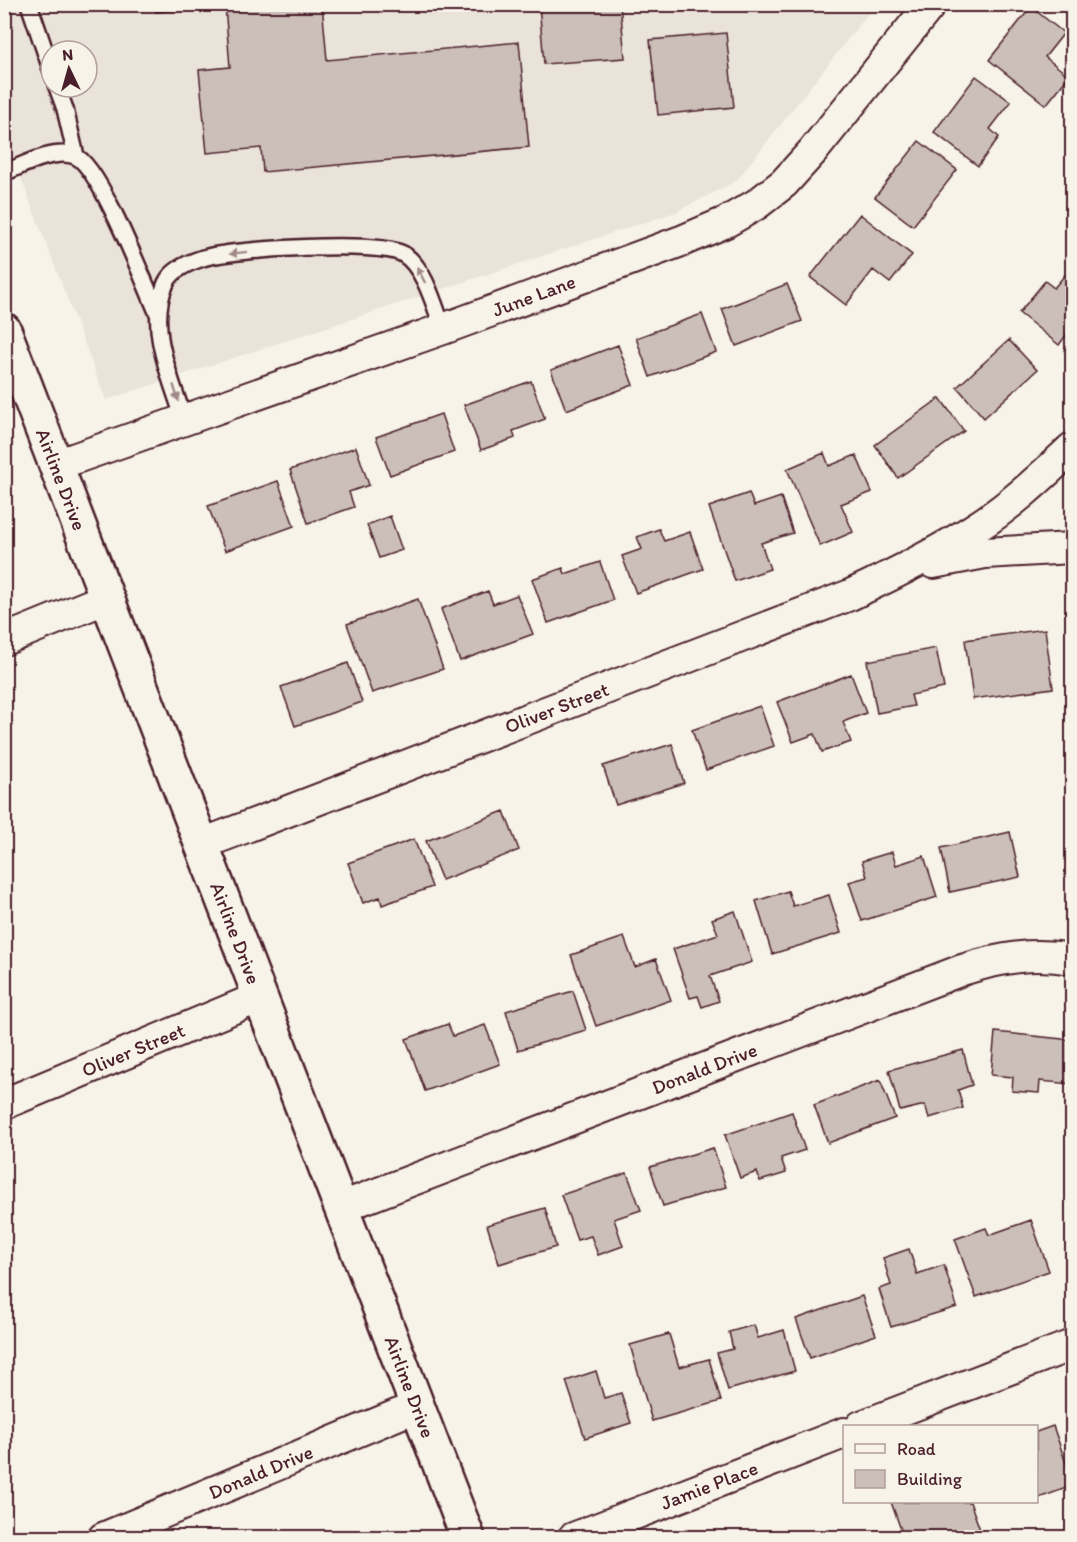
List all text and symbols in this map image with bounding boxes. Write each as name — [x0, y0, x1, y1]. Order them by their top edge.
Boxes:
north arrow — [39, 39, 99, 99]
text: N — [62, 45, 74, 64]
one-way arrow — [228, 248, 247, 258]
one-way arrow — [416, 267, 426, 284]
street label: June Lane — [489, 269, 579, 322]
one-way arrow — [172, 384, 181, 402]
street label: Airline Drive — [31, 425, 92, 534]
street label: Oliver Street — [501, 677, 612, 739]
street label: Airline Drive — [205, 879, 266, 987]
street label: Oliver Street — [78, 1018, 188, 1082]
street label: Donald Drive — [648, 1037, 760, 1099]
street label: Airline Drive — [379, 1332, 440, 1441]
legend — [843, 1425, 1038, 1503]
text: Road — [897, 1438, 936, 1460]
street label: Donald Drive — [205, 1439, 316, 1504]
street label: Jamie Place — [657, 1456, 761, 1515]
text: Building — [897, 1468, 963, 1490]

